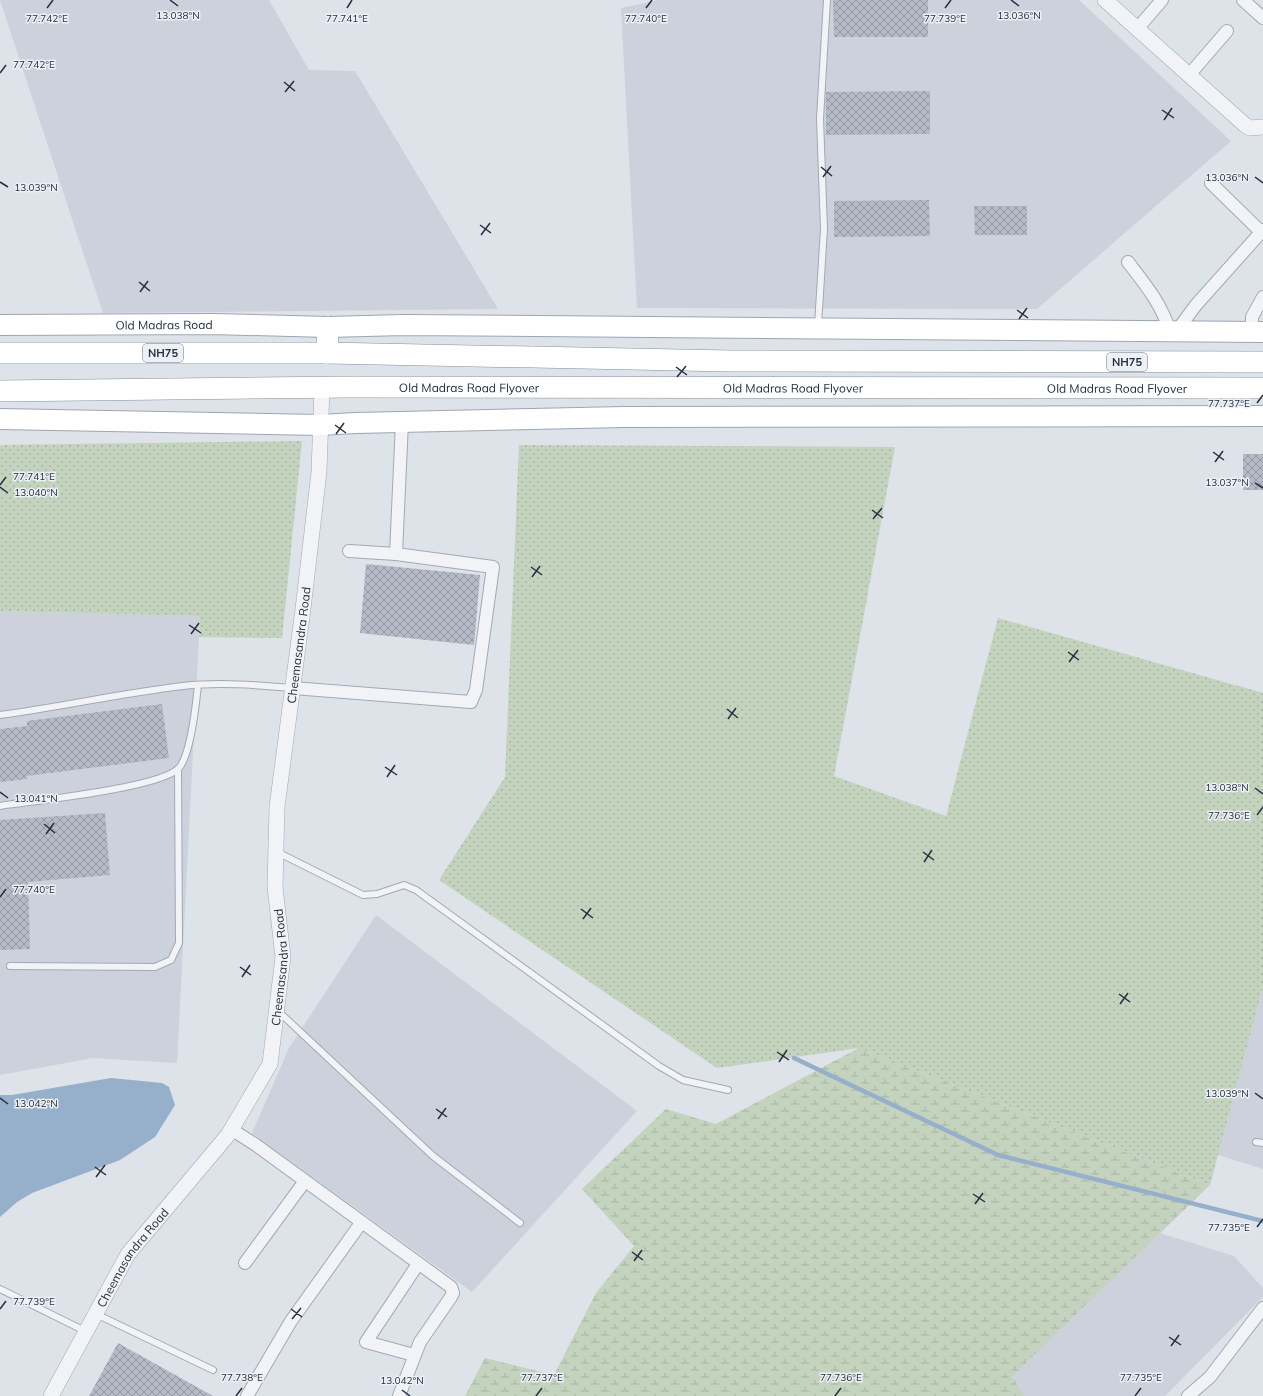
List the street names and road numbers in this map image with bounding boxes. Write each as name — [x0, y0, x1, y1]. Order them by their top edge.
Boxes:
street label: Old Madras Road — [115, 317, 213, 332]
road number: NH75 — [143, 344, 183, 362]
road number: NH75 — [1107, 353, 1147, 371]
street label: Old Madras Road Flyover — [399, 380, 540, 395]
street label: Old Madras Road Flyover — [723, 380, 864, 395]
street label: Old Madras Road Flyover — [1047, 380, 1188, 395]
street label: Cheemasandra Road — [283, 586, 313, 704]
street label: Cheemasandra Road — [267, 908, 291, 1026]
street label: Cheemasandra Road — [93, 1205, 171, 1310]

